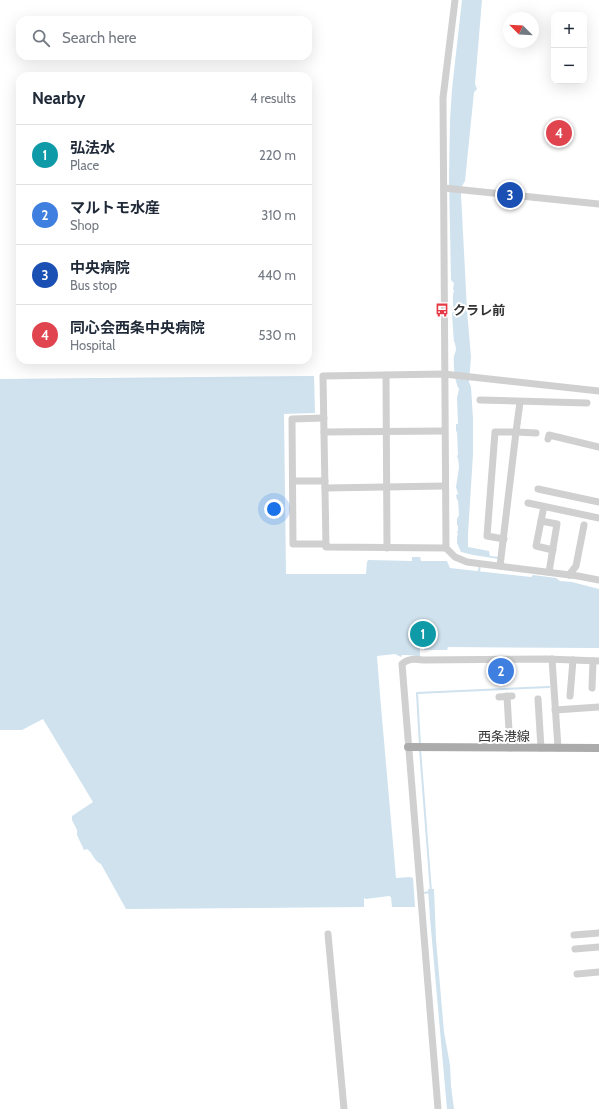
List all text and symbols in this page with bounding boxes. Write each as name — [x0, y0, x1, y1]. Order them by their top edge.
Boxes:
north arrow — [503, 12, 539, 48]
map controls — [551, 12, 587, 84]
button: + — [551, 12, 587, 48]
search box — [16, 16, 312, 60]
icon: search — [30, 27, 52, 49]
text: Search here — [62, 29, 137, 47]
button: − — [551, 48, 587, 84]
text: Nearby — [32, 88, 85, 108]
text: 4 results — [250, 90, 296, 106]
pin: 4 — [546, 118, 572, 148]
text: 弘法水 — [70, 139, 115, 157]
text: 1 — [43, 147, 47, 163]
text: 220 m — [259, 147, 296, 163]
text: Place — [70, 157, 99, 173]
pin: 3 — [497, 180, 523, 210]
text: マルトモ水産 — [70, 199, 160, 217]
text: 2 — [42, 207, 48, 223]
text: 310 m — [261, 207, 296, 223]
text: Shop — [70, 217, 99, 233]
text: 中央病院 — [70, 259, 130, 277]
text: 3 — [41, 267, 49, 283]
text: 440 m — [258, 267, 296, 283]
text: Bus stop — [70, 277, 117, 293]
bus stop icon: クラレ前 — [434, 302, 450, 318]
place label: クラレ前 — [453, 302, 505, 318]
text: 同心会西条中央病院 — [70, 319, 205, 337]
text: 4 — [41, 327, 49, 343]
text: 530 m — [259, 327, 296, 343]
text: Hospital — [70, 337, 115, 353]
your location — [264, 499, 284, 519]
pin: 1 — [410, 619, 436, 649]
pin: 2 — [488, 656, 514, 686]
street label: 西条港線 — [478, 728, 530, 744]

